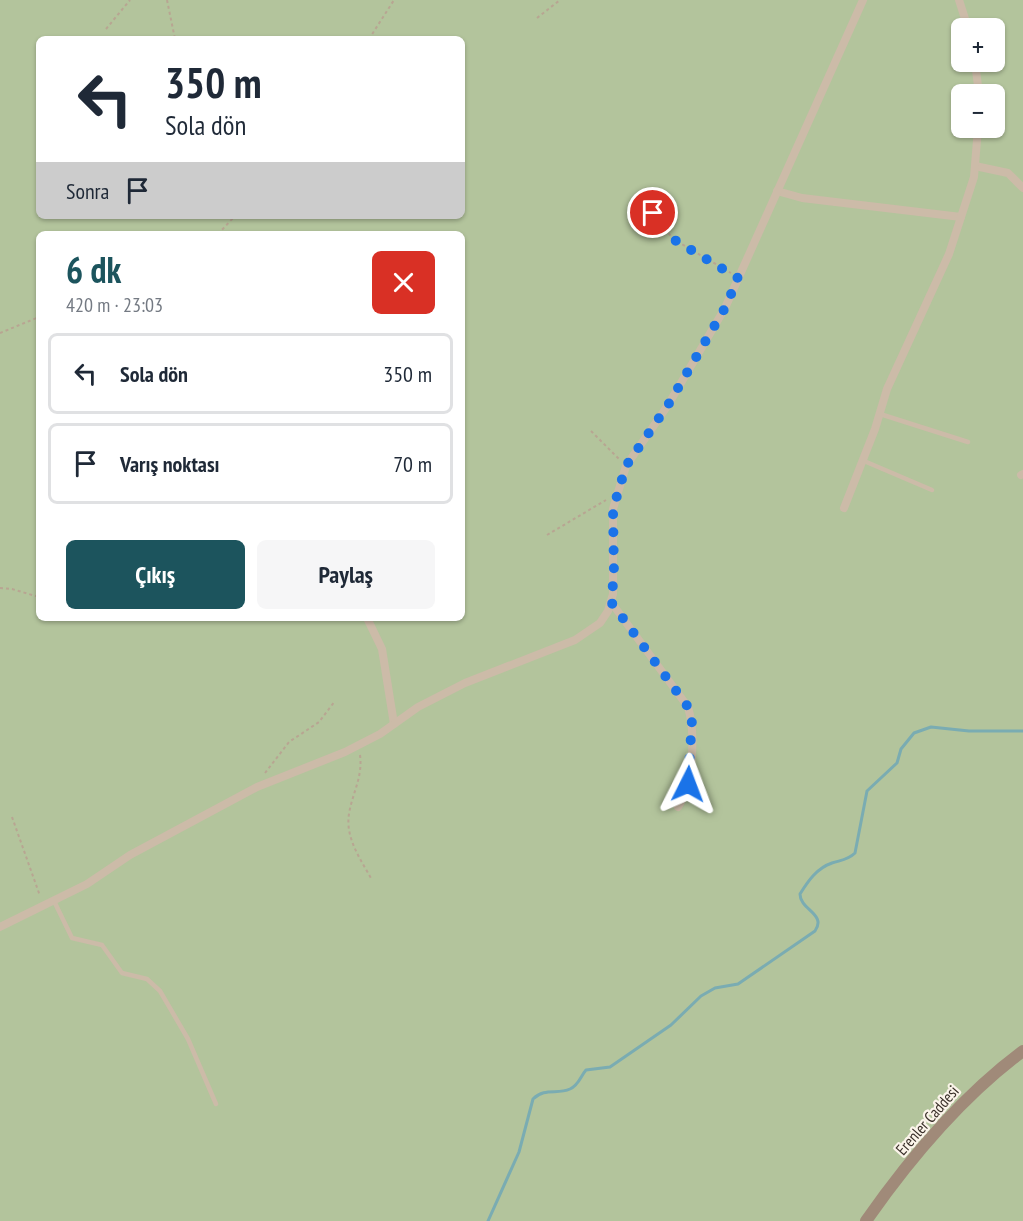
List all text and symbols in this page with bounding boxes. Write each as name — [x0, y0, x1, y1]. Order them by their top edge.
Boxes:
map controls — [951, 18, 1005, 138]
button: + — [951, 18, 1005, 72]
text: 350 m — [165, 55, 262, 110]
icon: left — [66, 60, 144, 138]
button: − — [951, 84, 1005, 138]
text: Sola dön — [165, 108, 246, 142]
icon: arrive — [121, 174, 154, 207]
text: Sonra — [66, 177, 109, 205]
pin — [627, 187, 678, 238]
icon: arrive — [636, 196, 669, 229]
text: 6 dk — [66, 246, 121, 293]
button: close — [372, 251, 435, 314]
text: 420 m · 23:03 — [66, 292, 163, 318]
icon: left — [69, 357, 102, 390]
text: Sola dön — [120, 360, 188, 388]
text: 350 m — [383, 360, 432, 388]
icon: arrive — [69, 447, 102, 480]
text: Varış noktası — [120, 450, 220, 478]
text: 70 m — [393, 450, 432, 478]
button: Çıkış — [66, 540, 245, 609]
button: Paylaş — [257, 540, 435, 609]
position arrow — [656, 752, 720, 816]
street label: Erenler Caddesi — [891, 1081, 963, 1159]

